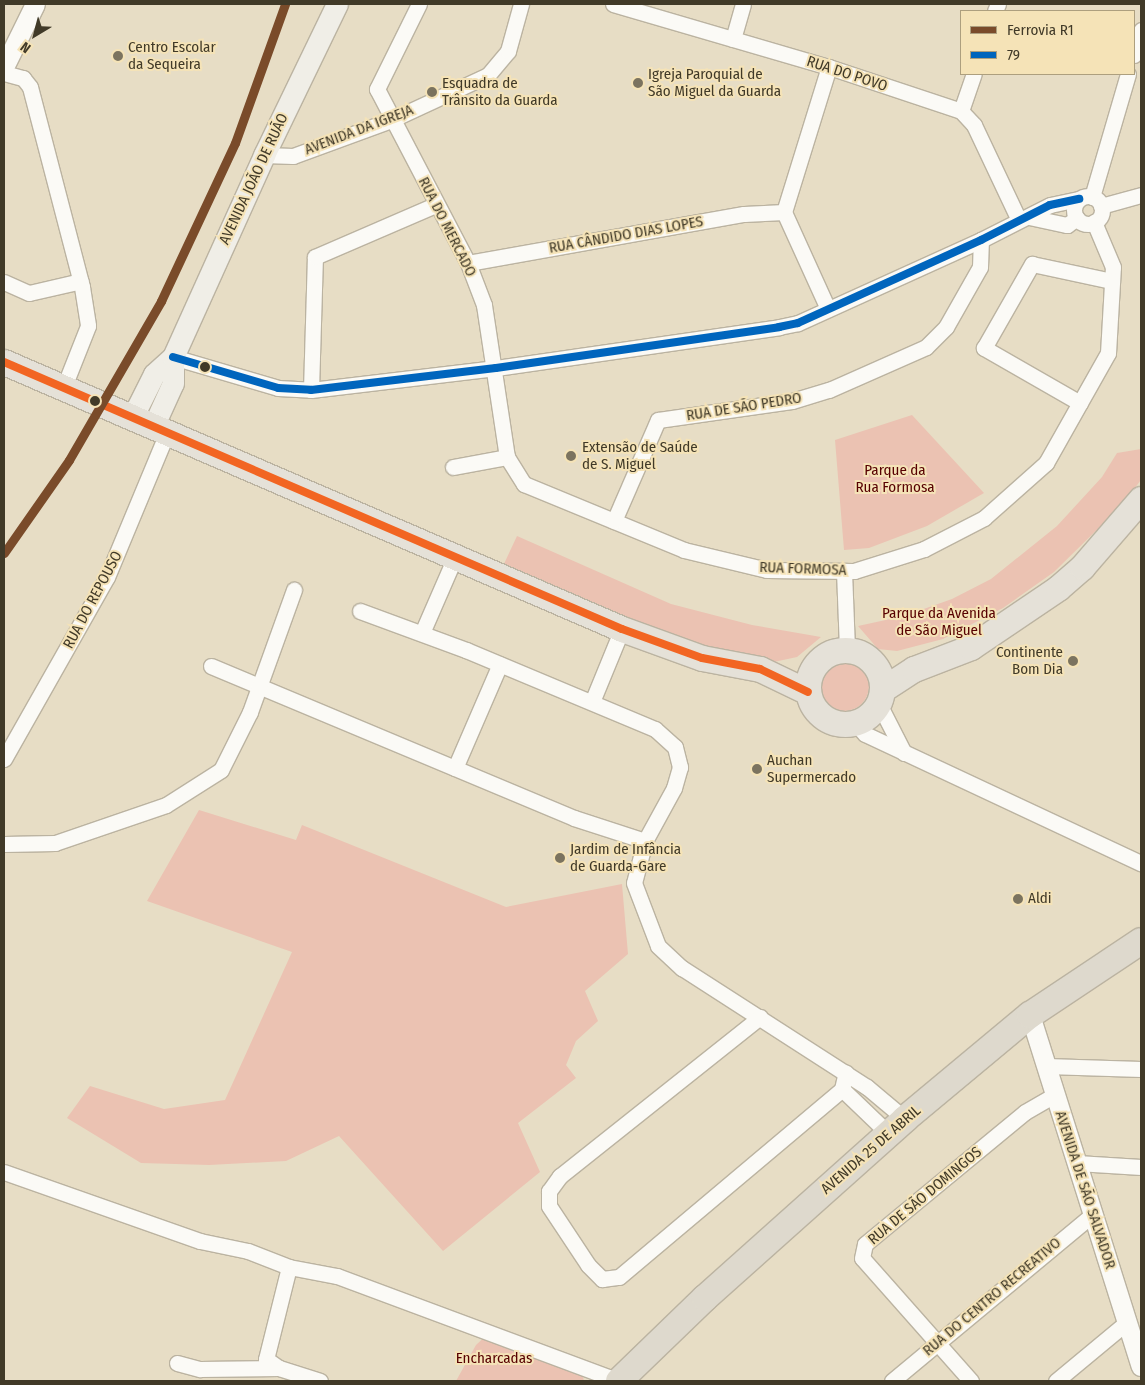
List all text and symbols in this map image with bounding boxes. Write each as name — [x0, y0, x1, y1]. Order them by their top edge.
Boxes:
north arrow — [10, 10, 60, 60]
legend — [960, 10, 1135, 75]
text: Ferrovia R1 — [1007, 21, 1074, 39]
text: N — [17, 38, 34, 57]
place label: Centro Escolar da Sequeira — [128, 38, 216, 73]
text: 79 — [1007, 46, 1020, 64]
marker: Centro Escolar da Sequeira — [112, 50, 124, 62]
street label: RUA DO POVO — [804, 52, 890, 96]
place label: Igreja Paroquial de São Miguel da Guarda — [648, 65, 781, 100]
place label: Esquadra de Trânsito da Guarda — [442, 74, 558, 109]
marker: Igreja Paroquial de São Miguel da Guarda — [632, 77, 644, 89]
marker: Esquadra de Trânsito da Guarda — [426, 86, 438, 98]
street label: AVENIDA DA IGREJA — [302, 101, 416, 159]
street label: AVENIDA JOÃO DE RUÃO — [216, 111, 292, 247]
street label: RUA DO MERCADO — [414, 174, 480, 280]
street label: RUA CÂNDIDO DIAS LOPES — [548, 213, 704, 257]
unlabelled marker — [200, 362, 210, 372]
street label: RUA DE SÃO PEDRO — [685, 389, 803, 425]
unlabelled marker — [90, 396, 100, 406]
place label: Extensão de Saúde de S. Miguel — [582, 438, 698, 473]
marker: Extensão de Saúde de S. Miguel — [564, 449, 578, 463]
park label: Parque da Rua Formosa — [855, 461, 935, 496]
street label: RUA DO REPOUSO — [60, 548, 126, 652]
street label: RUA FORMOSA — [759, 558, 847, 580]
park label: Parque da Avenida de São Miguel — [882, 604, 996, 639]
place label: Continente Bom Dia — [996, 643, 1063, 678]
marker: Continente Bom Dia — [1067, 655, 1079, 667]
place label: Auchan Supermercado — [767, 751, 856, 786]
marker: Auchan Supermercado — [751, 763, 763, 775]
place label: Jardim de Infância de Guarda-Gare — [570, 840, 681, 875]
marker: Jardim de Infância de Guarda-Gare — [554, 852, 566, 864]
place label: Aldi — [1028, 890, 1052, 908]
marker: Aldi — [1012, 893, 1024, 905]
street label: AVENIDA 25 DE ABRIL — [817, 1102, 925, 1198]
street label: AVENIDA DE SÃO SALVADOR — [1051, 1109, 1119, 1271]
street label: RUA DE SÃO DOMINGOS — [865, 1143, 985, 1249]
street label: RUA DO CENTRO RECREATIVO — [919, 1234, 1065, 1360]
park label: Encharcadas — [456, 1350, 532, 1368]

